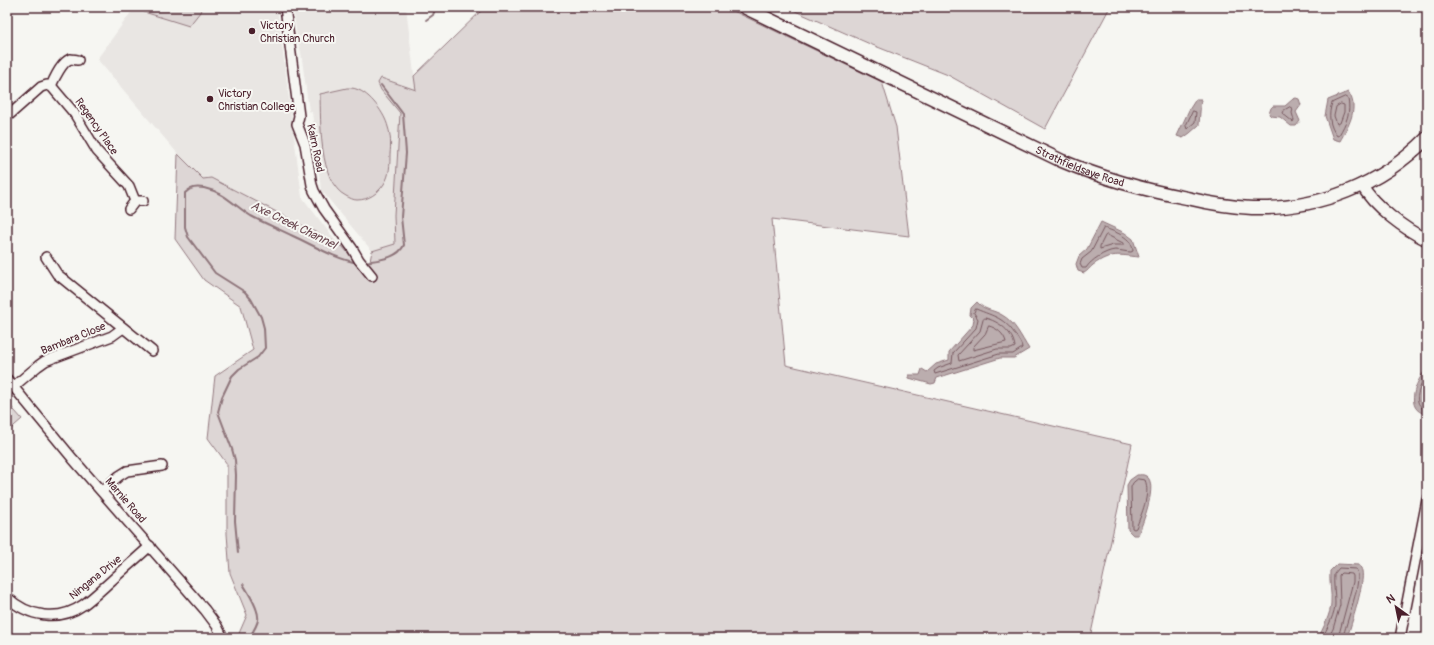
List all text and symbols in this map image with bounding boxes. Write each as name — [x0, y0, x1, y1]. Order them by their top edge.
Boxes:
place label: Victory Christian Church — [260, 19, 335, 45]
marker: Victory Christian Church — [247, 26, 257, 36]
place label: Victory Christian College — [218, 87, 295, 113]
marker: Victory Christian College — [205, 94, 215, 104]
street label: Regency Place — [72, 95, 121, 158]
street label: Kairn Road — [304, 123, 327, 173]
street label: Strathfieldsaye Road — [1033, 143, 1126, 190]
water label: Axe Creek Channel — [248, 198, 340, 253]
street label: Bambara Close — [39, 319, 108, 357]
street label: Marnie Road — [102, 475, 149, 526]
street label: Ningana Drive — [67, 552, 124, 602]
north arrow — [1376, 587, 1416, 627]
text: N — [1384, 591, 1398, 607]

